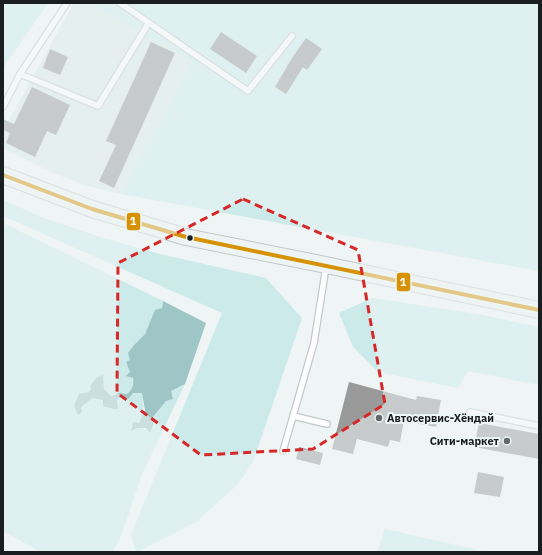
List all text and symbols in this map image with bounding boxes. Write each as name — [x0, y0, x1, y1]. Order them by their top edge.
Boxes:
line badge: 1 — [126, 212, 141, 231]
text: 1 — [130, 214, 137, 228]
unlabelled marker — [185, 233, 195, 243]
line badge: 1 — [396, 272, 411, 292]
text: 1 — [400, 275, 407, 289]
place label: Автосервис-Хёндай — [387, 411, 494, 425]
marker: Автосервис-Хёндай — [374, 413, 384, 423]
place label: Сити-маркет — [430, 434, 500, 448]
marker: Сити-маркет — [502, 436, 512, 446]

